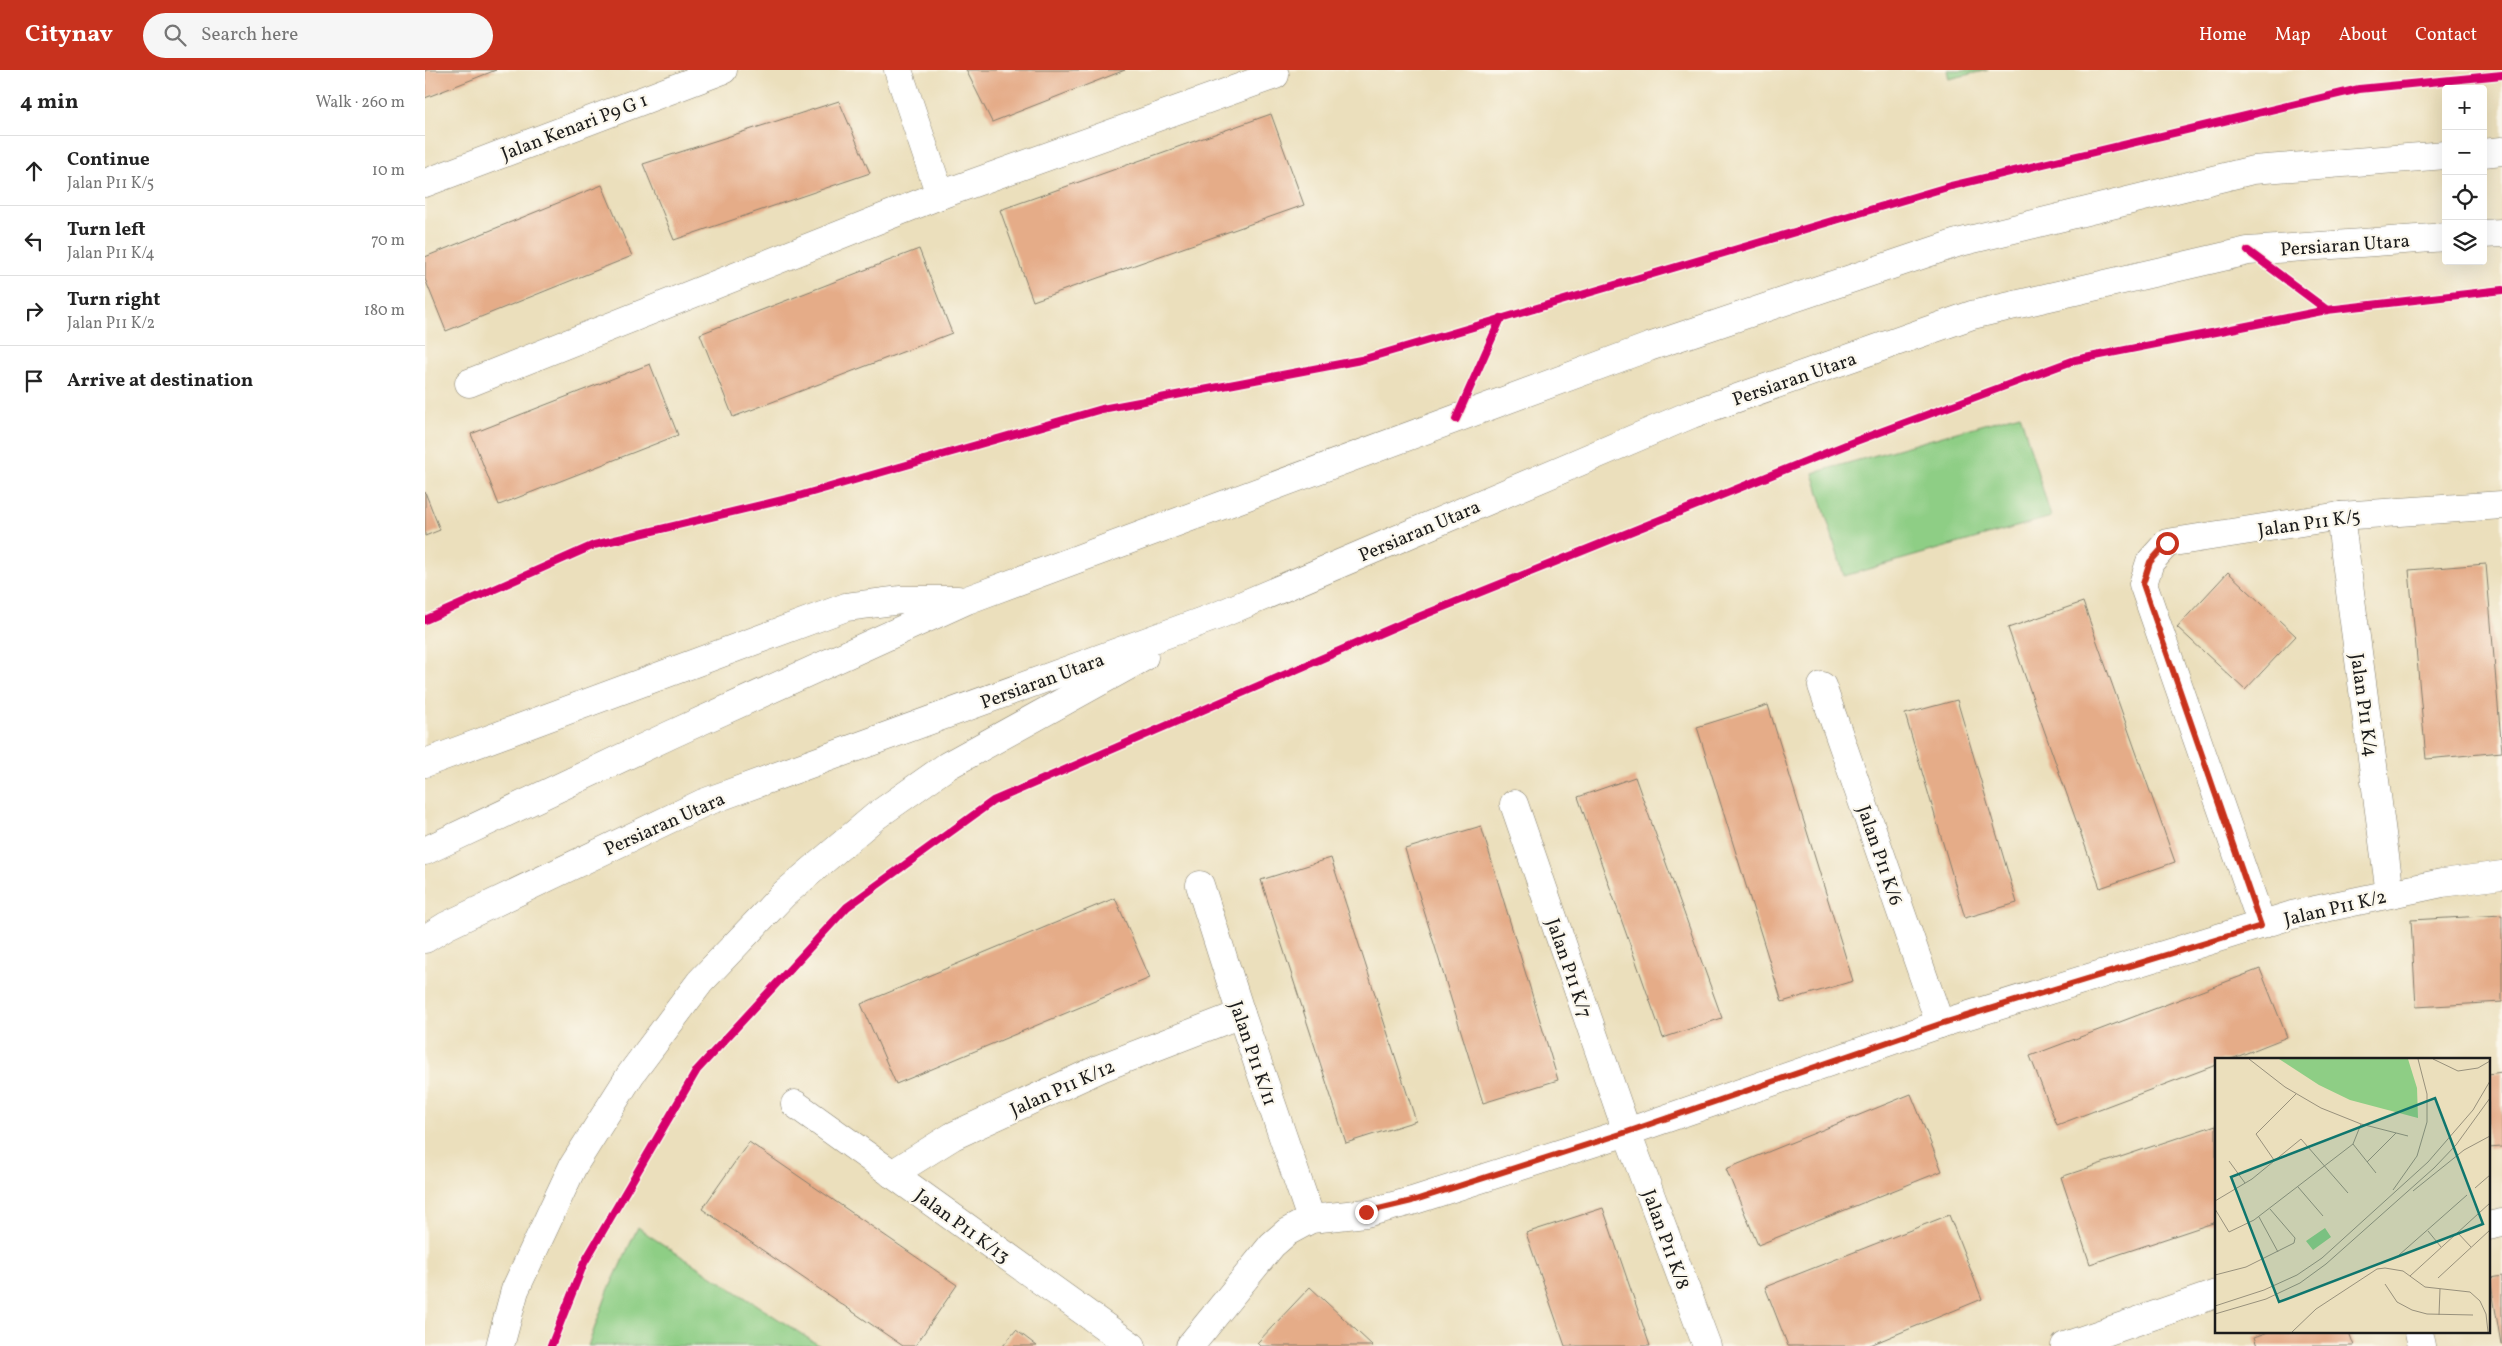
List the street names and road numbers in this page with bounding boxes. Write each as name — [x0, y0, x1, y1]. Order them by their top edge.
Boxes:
street label: Jalan Kenari P9 G 1 — [498, 88, 652, 168]
street label: Persiaran Utara — [2279, 228, 2411, 263]
street label: Persiaran Utara — [1729, 346, 1860, 413]
street label: Persiaran Utara — [1355, 494, 1485, 569]
street label: Jalan P11 K/5 — [2256, 504, 2362, 544]
street label: Persiaran Utara — [977, 647, 1108, 716]
street label: Jalan P11 K/4 — [2343, 652, 2383, 759]
street label: Persiaran Utara — [600, 787, 729, 863]
street label: Jalan P11 K/6 — [1850, 802, 1908, 909]
street label: Jalan P11 K/2 — [2282, 885, 2389, 933]
street label: Jalan P11 K/7 — [1539, 915, 1597, 1022]
street label: Jalan P11 K/11 — [1222, 998, 1282, 1110]
street label: Jalan P11 K/12 — [1006, 1054, 1119, 1124]
street label: Jalan P11 K/13 — [909, 1183, 1015, 1270]
street label: Jalan P11 K/8 — [1635, 1186, 1695, 1293]

